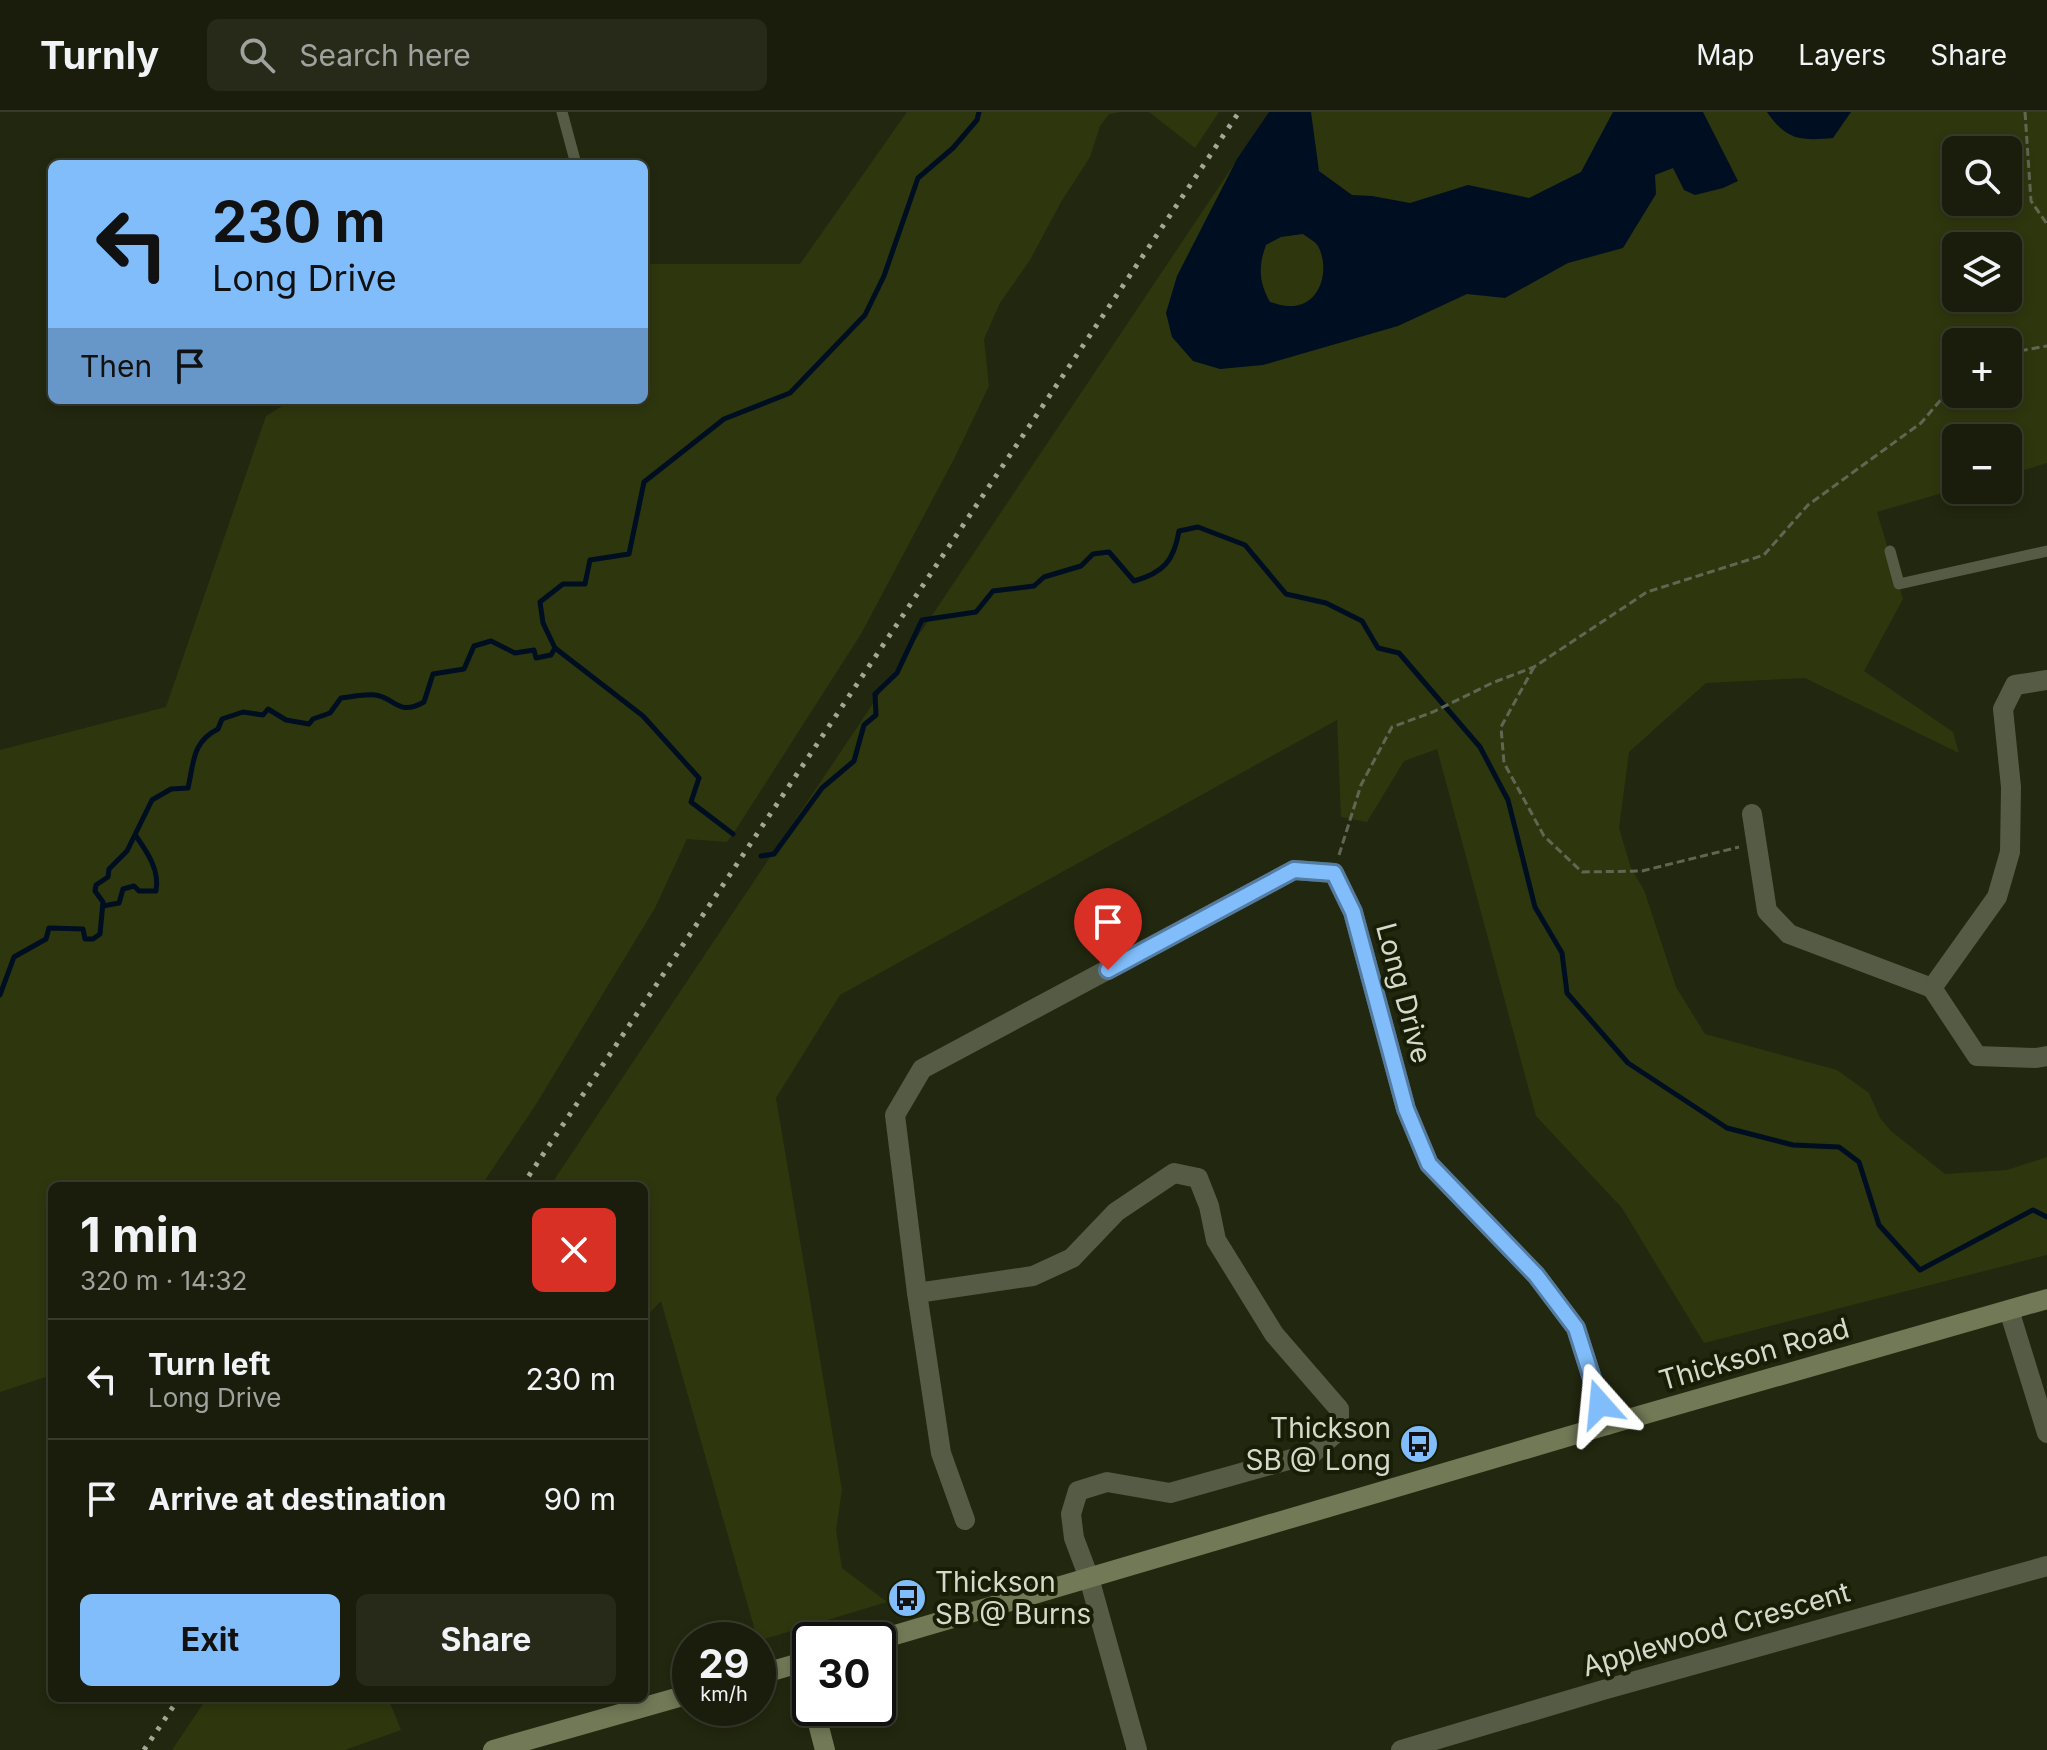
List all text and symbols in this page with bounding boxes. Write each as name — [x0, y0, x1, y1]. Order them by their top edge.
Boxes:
search box — [207, 19, 767, 91]
text: Turnly — [40, 32, 159, 78]
icon: search — [235, 33, 279, 77]
text: Search here — [299, 37, 471, 73]
text: Map — [1696, 38, 1754, 72]
text: Layers — [1798, 38, 1886, 72]
text: Share — [1930, 38, 2007, 72]
map controls — [1942, 136, 2022, 504]
button: search — [1942, 136, 2022, 216]
text: 230 m — [212, 188, 386, 256]
icon: left — [80, 192, 184, 296]
button: layers — [1942, 232, 2022, 312]
text: Long Drive — [212, 256, 397, 300]
button: + — [1942, 328, 2022, 408]
icon: arrive — [168, 344, 212, 388]
text: Then — [80, 348, 152, 384]
button: − — [1942, 424, 2022, 504]
pin — [1074, 888, 1142, 970]
icon: arrive — [1086, 900, 1130, 944]
street label: Long Drive — [1369, 919, 1439, 1067]
text: 1 min — [80, 1205, 199, 1264]
button: close — [532, 1208, 616, 1292]
text: 320 m · 14:32 — [80, 1265, 247, 1296]
street label: Thickson Road — [1655, 1311, 1853, 1397]
text: Turn left — [148, 1346, 270, 1382]
icon: left — [80, 1357, 124, 1401]
text: 230 m — [526, 1361, 616, 1397]
position arrow — [1558, 1362, 1642, 1446]
text: Long Drive — [148, 1382, 281, 1413]
place label: Thickson SB @ Long — [1246, 1411, 1391, 1477]
bus stop icon: Thickson SB @ Long — [1398, 1423, 1440, 1465]
icon: arrive — [80, 1477, 124, 1521]
text: Arrive at destination — [148, 1481, 446, 1517]
text: 90 m — [544, 1481, 616, 1517]
place label: Thickson SB @ Burns — [935, 1565, 1091, 1631]
street label: Applewood Crescent — [1578, 1575, 1854, 1683]
bus stop icon: Thickson SB @ Burns — [886, 1577, 928, 1619]
button: Exit — [80, 1594, 340, 1686]
button: Share — [356, 1594, 616, 1686]
speed limit sign: 30 — [792, 1622, 896, 1726]
text: 29 — [698, 1639, 750, 1688]
text: km/h — [700, 1682, 748, 1706]

